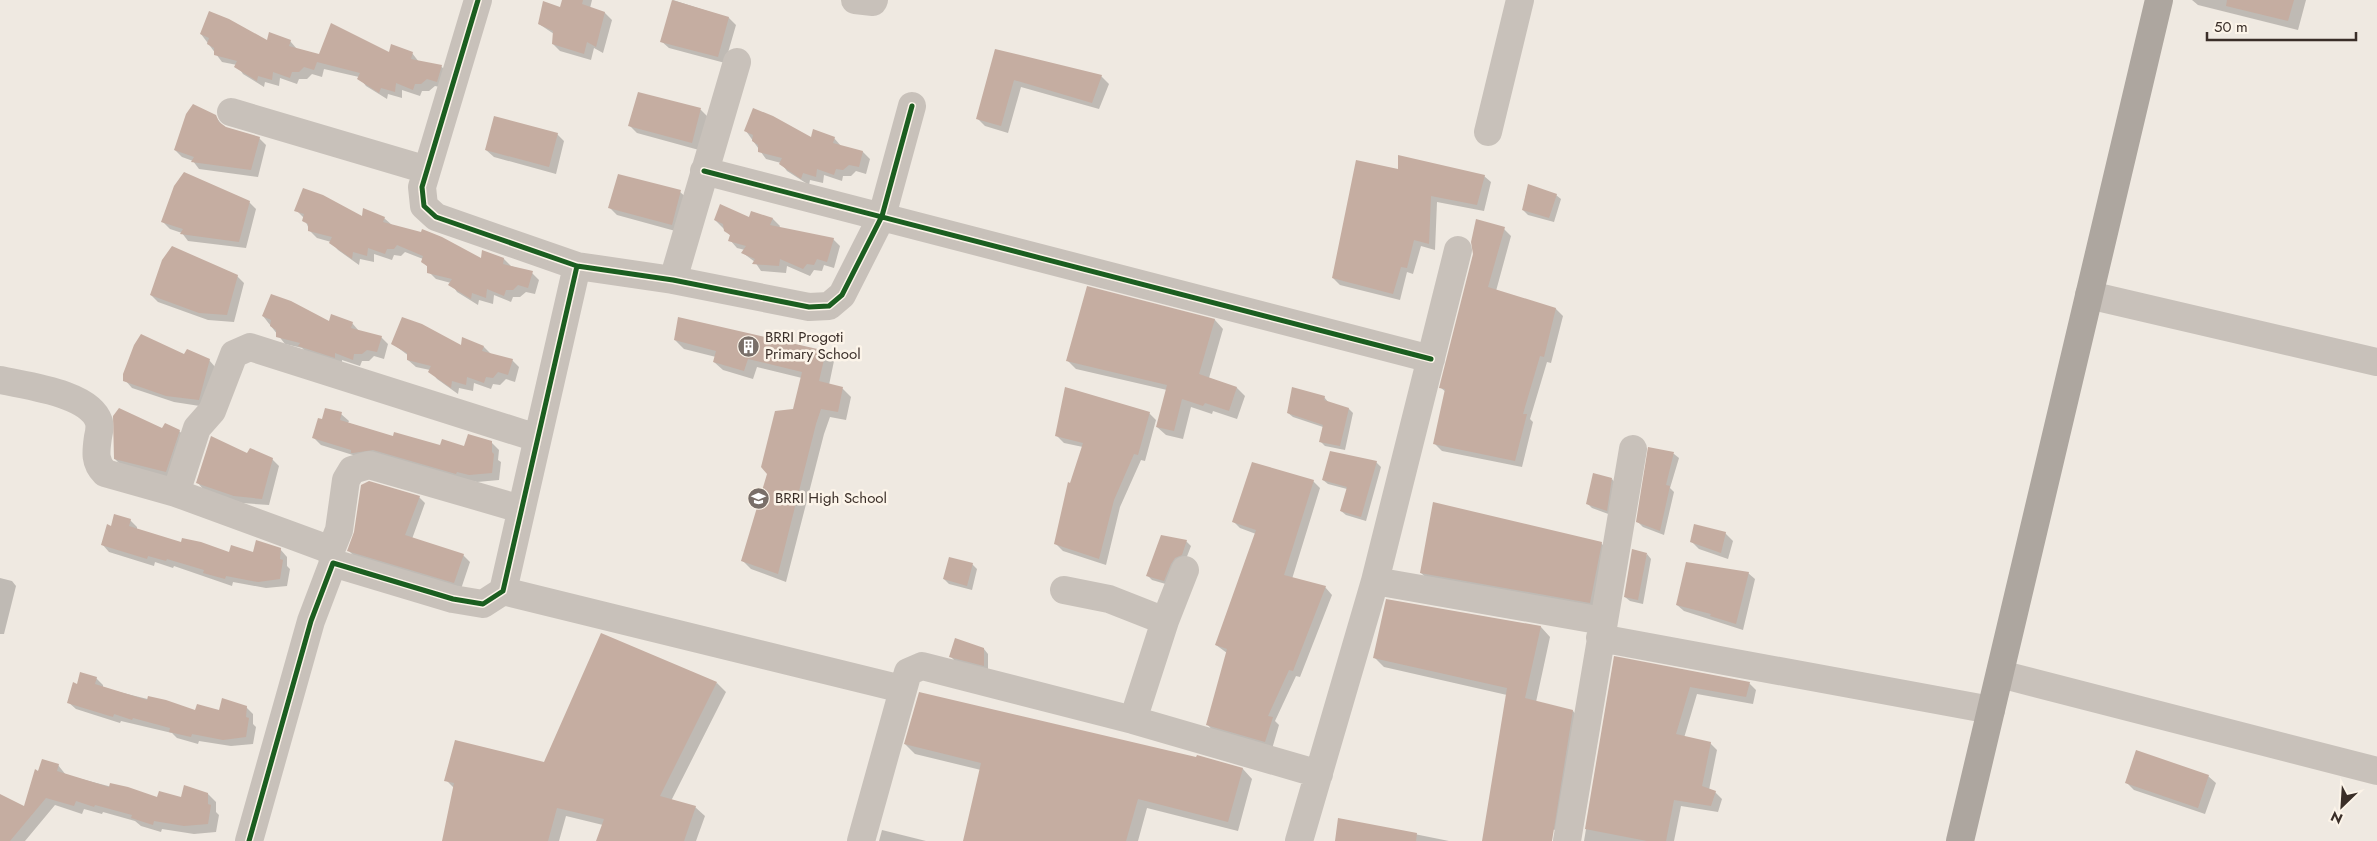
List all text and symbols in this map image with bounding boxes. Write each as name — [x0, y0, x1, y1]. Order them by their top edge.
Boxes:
scale bar — [2207, 10, 2356, 42]
text: 50 m — [2214, 16, 2248, 38]
place label: BRRI Progoti Primary School — [765, 326, 861, 365]
building icon: BRRI Progoti Primary School — [737, 334, 761, 358]
school or university icon: BRRI High School — [747, 486, 771, 510]
place label: BRRI High School — [775, 487, 887, 509]
north arrow — [2317, 781, 2367, 831]
text: N — [2327, 806, 2346, 829]

